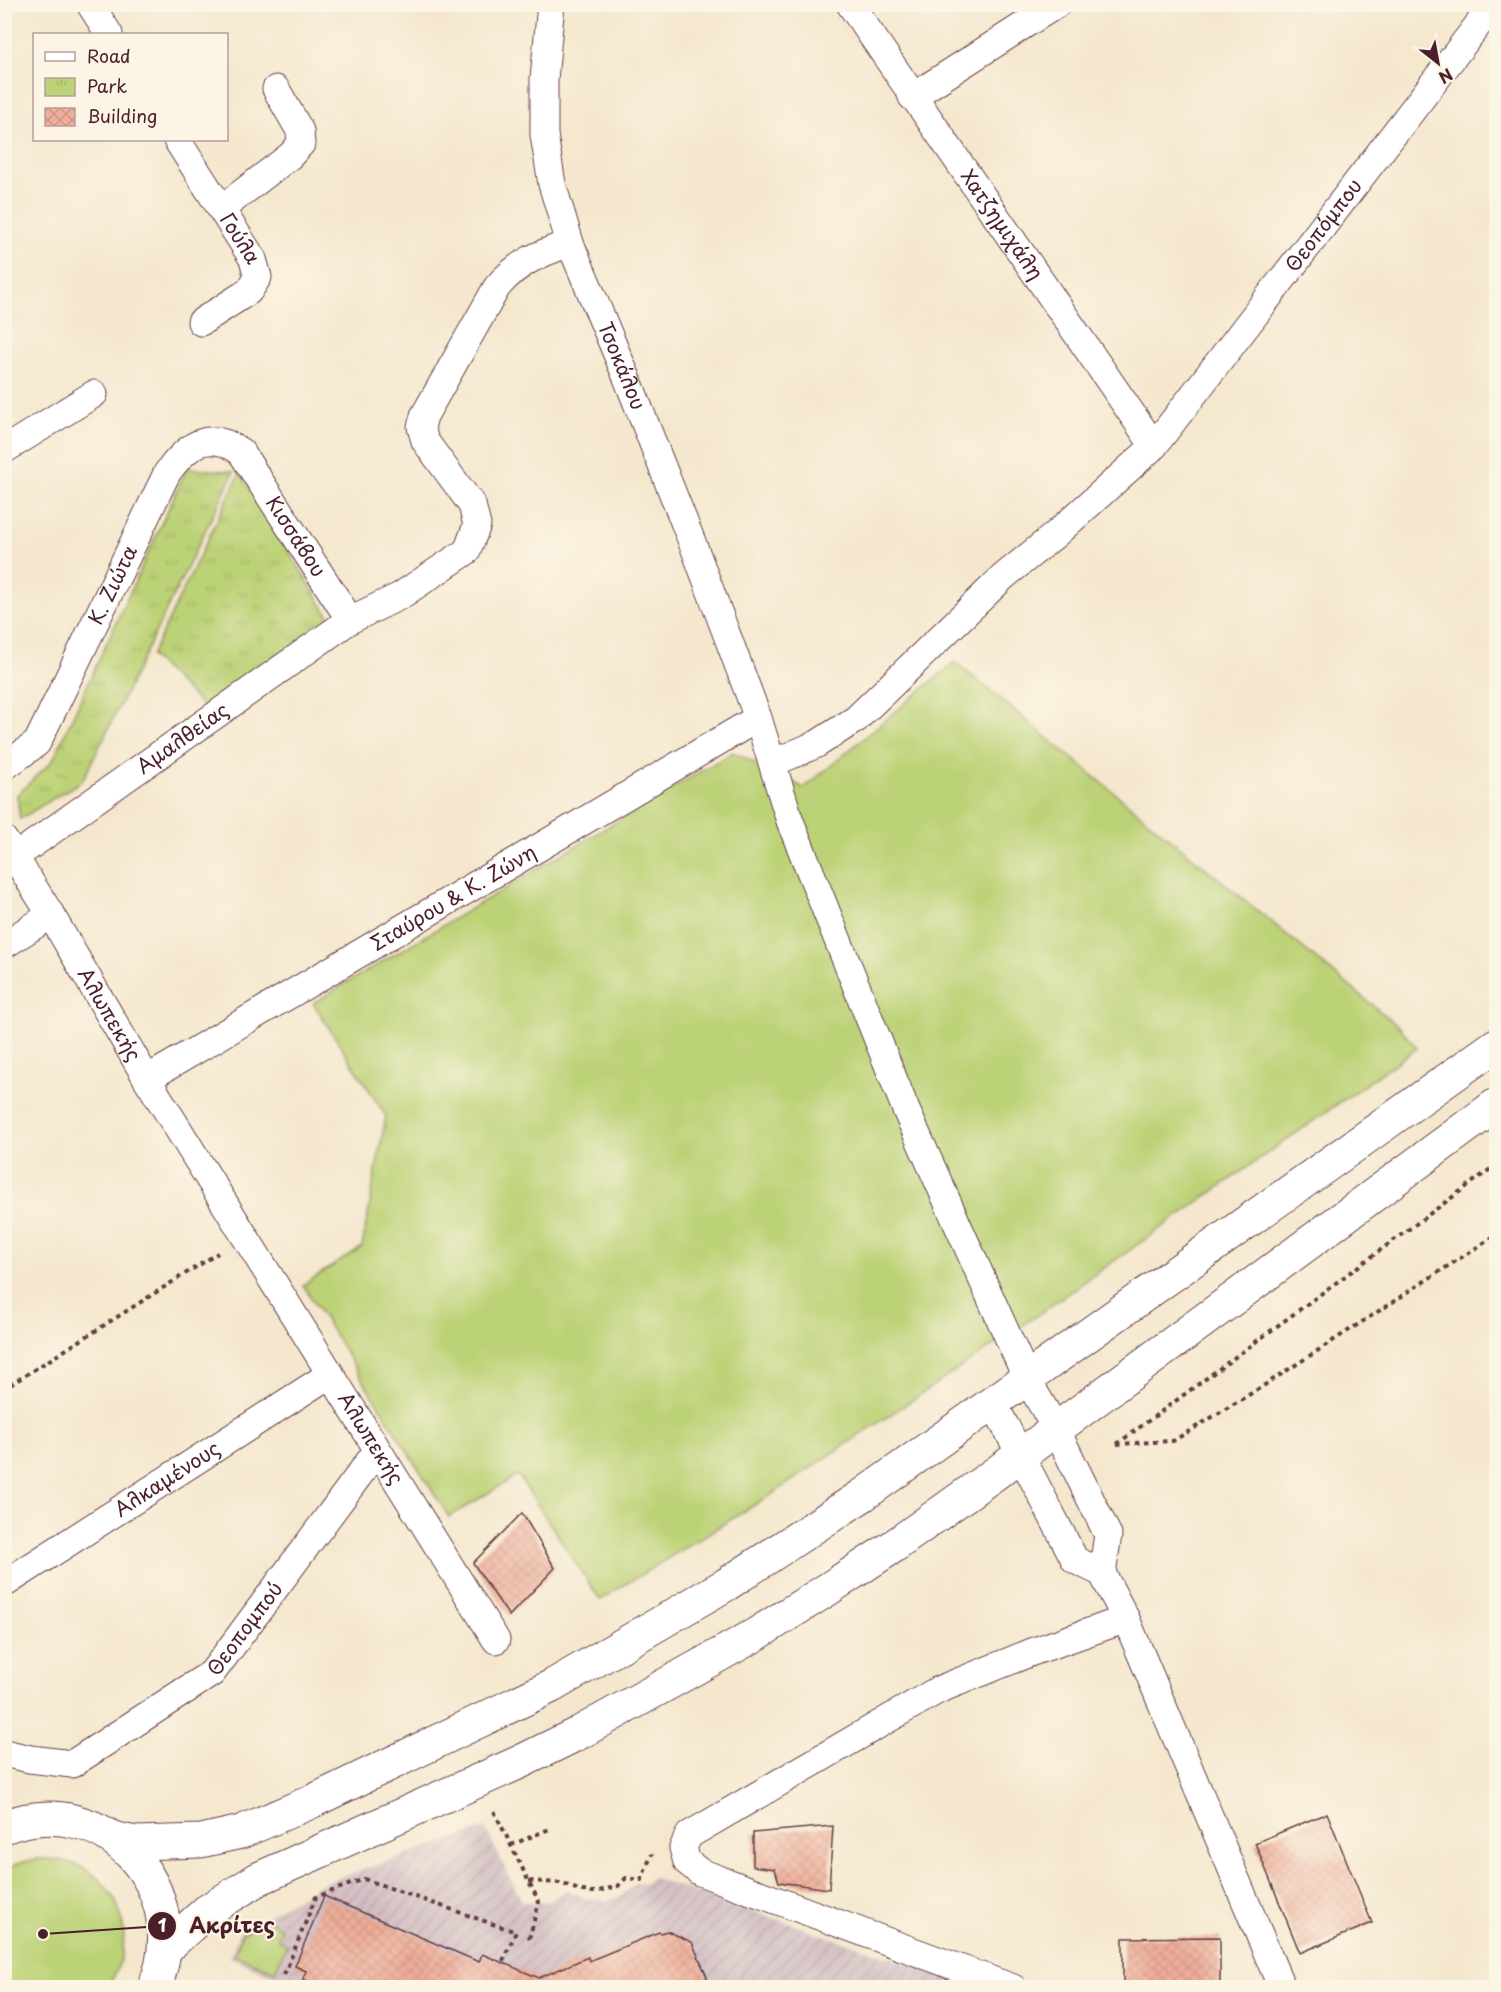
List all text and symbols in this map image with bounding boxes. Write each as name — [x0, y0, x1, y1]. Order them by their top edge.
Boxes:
legend — [33, 33, 228, 141]
north arrow — [1408, 33, 1468, 93]
text: Road — [87, 42, 131, 69]
text: N — [1435, 63, 1458, 90]
text: Park — [87, 72, 127, 99]
text: Building — [87, 102, 157, 129]
street label: Χατζημιχάλη — [954, 163, 1051, 286]
street label: Θεοπόμπου — [1277, 172, 1369, 278]
street label: Γούλα — [213, 207, 268, 270]
street label: Τσοκάλου — [591, 317, 654, 414]
street label: Κισσάβου — [259, 489, 334, 582]
street label: Κ. Ζιώτα — [80, 540, 144, 630]
street label: Αμαλθείας — [130, 694, 234, 781]
street label: Σταύρου & Κ. Ζώνη — [365, 836, 541, 958]
street label: Αλωπεκής — [71, 962, 149, 1067]
street label: Αλωπεκής — [331, 1386, 412, 1490]
street label: Αλκαμένους — [108, 1433, 226, 1523]
street label: Θεοπομπού — [199, 1575, 289, 1682]
callout: Ακρίτες — [147, 1907, 287, 1946]
text: Ακρίτες — [189, 1908, 275, 1940]
text: 1 — [158, 1911, 167, 1938]

